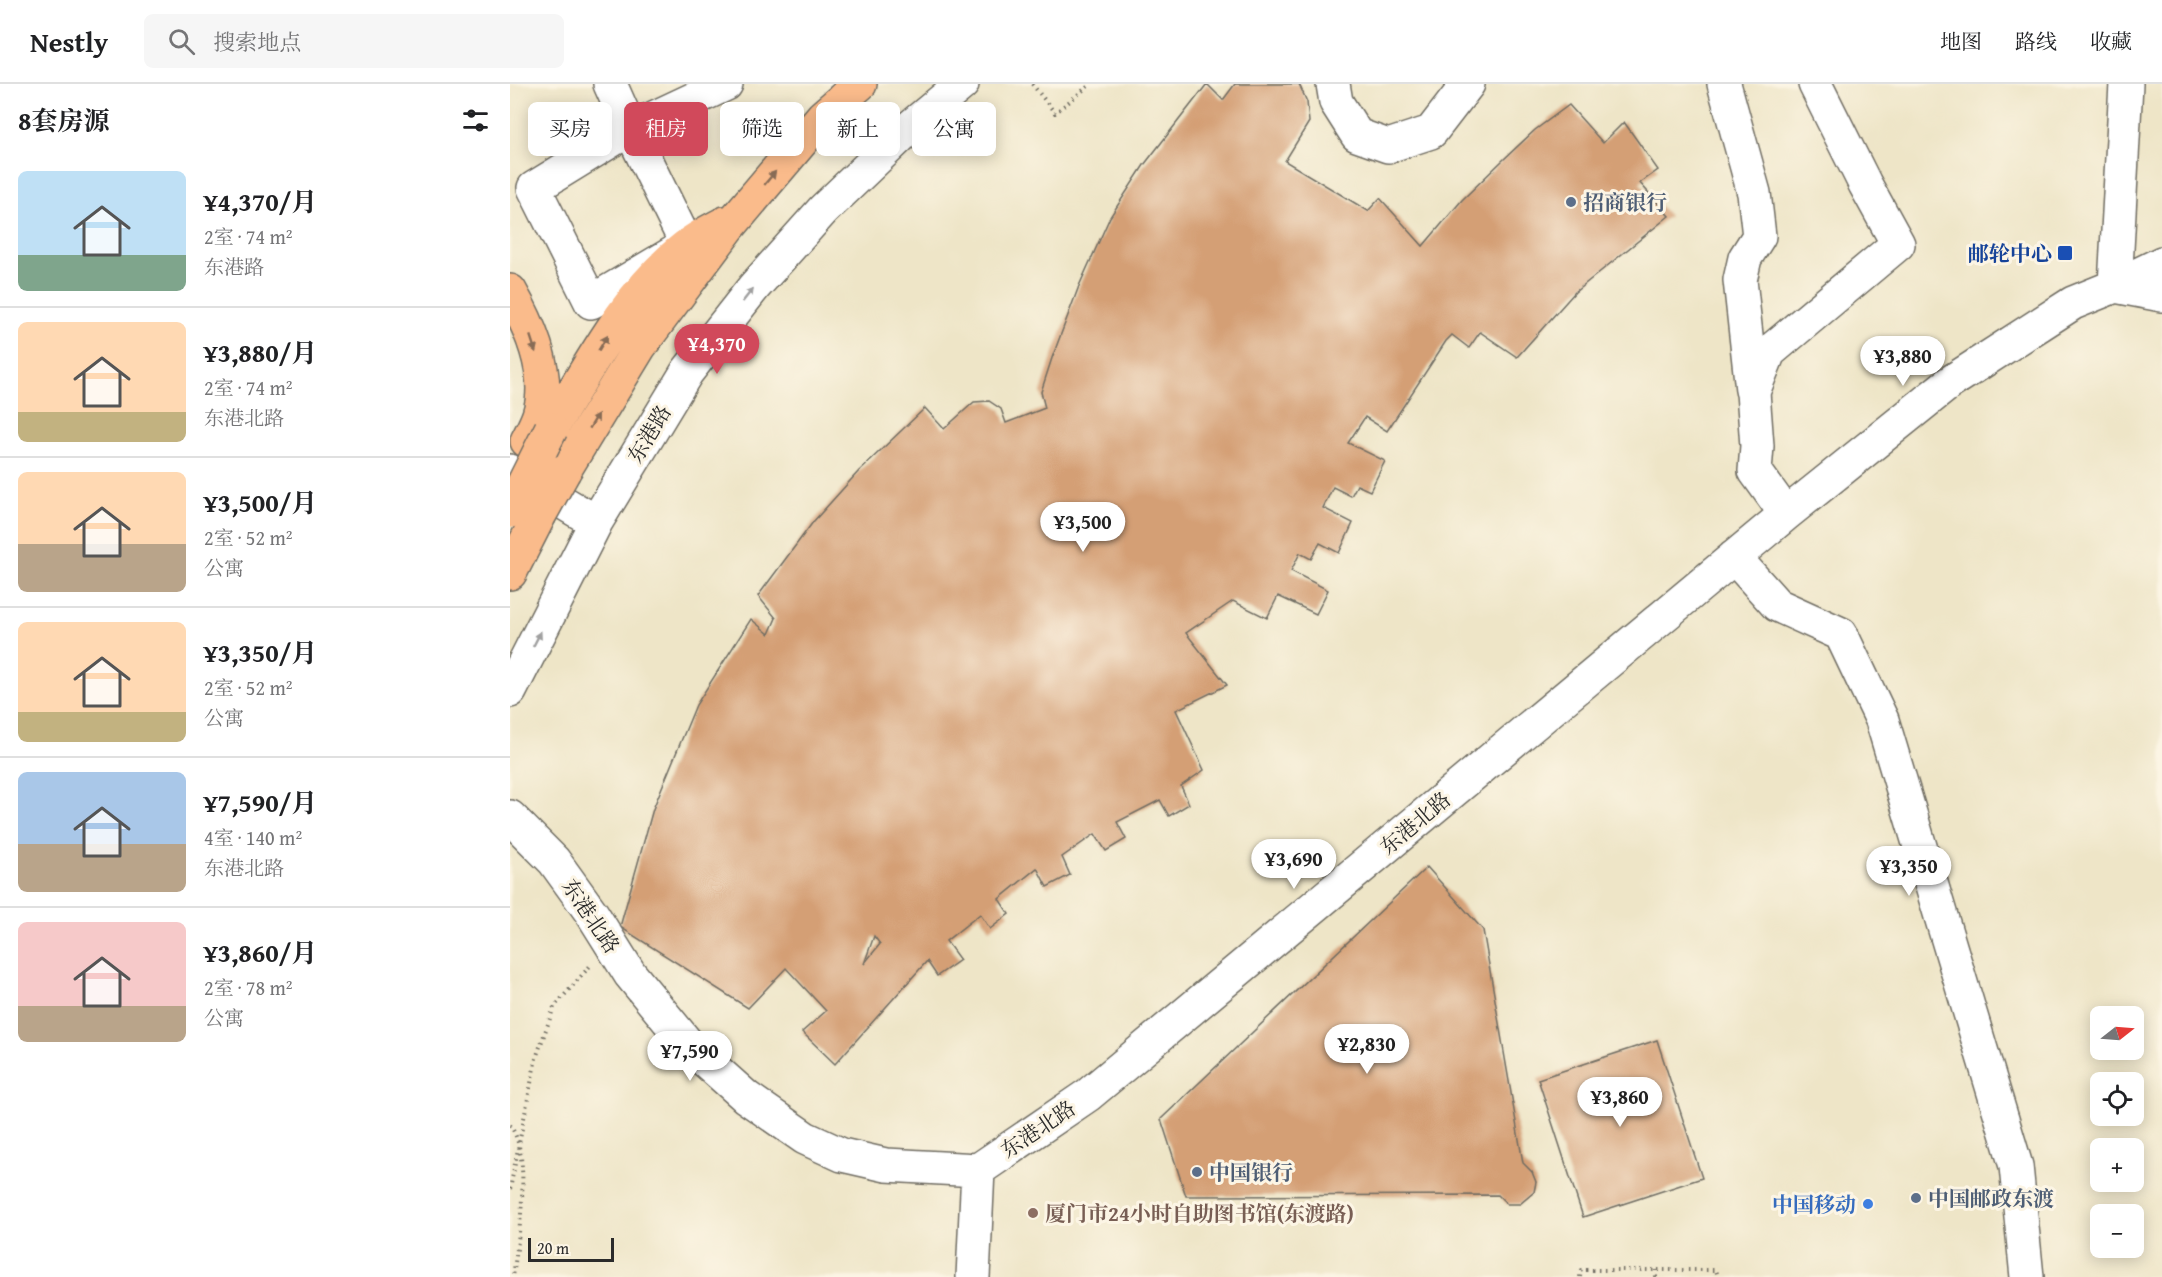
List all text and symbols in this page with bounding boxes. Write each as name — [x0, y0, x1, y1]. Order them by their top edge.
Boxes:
search box — [144, 14, 564, 68]
text: Nestly — [30, 21, 108, 62]
icon: search — [165, 25, 198, 58]
text: 搜索地点 — [213, 26, 301, 58]
text: 地图 — [1940, 26, 1982, 57]
text: 路线 — [2015, 26, 2057, 57]
text: 收藏 — [2090, 26, 2132, 57]
text: 8套房源 — [18, 101, 109, 140]
chip: 买房 — [528, 102, 612, 156]
chip: 租房 — [624, 102, 708, 156]
chip: 筛选 — [720, 102, 804, 156]
chip: 新上 — [816, 102, 900, 156]
chip: 公寓 — [912, 102, 996, 156]
icon: filters — [459, 104, 492, 137]
one-way arrow — [763, 171, 776, 186]
text: ¥4,370/月 — [204, 182, 317, 221]
place label: 招商银行 — [1583, 187, 1667, 218]
icon: home — [66, 195, 138, 267]
marker: 招商银行 — [1564, 195, 1578, 209]
text: 2室 · 74 m² — [204, 222, 293, 251]
place label: 邮轮中心 — [1968, 238, 2052, 269]
marker: 邮轮中心 — [2056, 244, 2074, 262]
text: 东港路 — [204, 252, 264, 281]
one-way arrow — [742, 287, 755, 303]
pin: ¥4,370 — [668, 324, 766, 375]
text: ¥4,370 — [688, 329, 746, 358]
text: ¥3,880/月 — [204, 333, 317, 372]
one-way arrow — [529, 335, 538, 353]
one-way arrow — [598, 335, 609, 351]
pin: ¥3,880 — [1854, 336, 1952, 387]
text: ¥3,880 — [1874, 341, 1932, 370]
icon: home — [66, 346, 138, 418]
text: 2室 · 74 m² — [204, 373, 293, 402]
street label: 东港路 — [619, 399, 679, 469]
text: 东港北路 — [204, 403, 284, 432]
one-way arrow — [589, 413, 600, 429]
text: ¥3,500/月 — [204, 483, 317, 522]
icon: home — [66, 496, 138, 568]
pin: ¥3,500 — [1034, 502, 1132, 553]
text: ¥3,500 — [1054, 507, 1112, 536]
text: 2室 · 52 m² — [204, 523, 293, 552]
text: 公寓 — [204, 553, 244, 582]
one-way arrow — [532, 630, 541, 647]
text: ¥3,350/月 — [204, 633, 317, 672]
icon: home — [66, 646, 138, 718]
text: 2室 · 52 m² — [204, 673, 293, 702]
text: 公寓 — [204, 703, 244, 732]
text: ¥7,590/月 — [204, 783, 317, 822]
street label: 东港北路 — [1373, 784, 1457, 862]
icon: home — [66, 796, 138, 868]
text: 4室 · 140 m² — [204, 823, 302, 852]
pin: ¥3,690 — [1245, 839, 1343, 890]
text: ¥3,690 — [1265, 844, 1323, 873]
pin: ¥3,350 — [1860, 846, 1958, 897]
text: ¥3,350 — [1880, 851, 1938, 880]
text: 东港北路 — [204, 853, 284, 882]
street label: 东港北路 — [555, 873, 627, 959]
text: ¥3,860/月 — [204, 933, 317, 972]
icon: home — [66, 946, 138, 1018]
text: 2室 · 78 m² — [204, 973, 293, 1002]
text: 公寓 — [204, 1003, 244, 1032]
north arrow — [2090, 1006, 2144, 1060]
map controls — [2090, 1006, 2144, 1258]
pin: ¥2,830 — [1318, 1024, 1416, 1075]
text: ¥2,830 — [1338, 1029, 1396, 1058]
pin: ¥7,590 — [641, 1031, 739, 1082]
text: ¥7,590 — [661, 1036, 719, 1065]
button: locate — [2090, 1072, 2144, 1126]
pin: ¥3,860 — [1571, 1077, 1669, 1128]
text: ¥3,860 — [1591, 1082, 1649, 1111]
street label: 东港北路 — [995, 1093, 1081, 1165]
button: + — [2090, 1138, 2144, 1192]
place label: 中国银行 — [1209, 1157, 1293, 1188]
marker: 中国银行 — [1190, 1165, 1204, 1179]
place label: 中国邮政东渡 — [1928, 1183, 2054, 1214]
place label: 中国移动 — [1772, 1189, 1856, 1220]
marker: 中国邮政东渡 — [1909, 1191, 1923, 1205]
marker: 中国移动 — [1861, 1197, 1875, 1211]
place label: 厦门市24小时自助图书馆(东渡路) — [1045, 1198, 1354, 1229]
button: − — [2090, 1204, 2144, 1258]
marker: 厦门市24小时自助图书馆(东渡路) — [1026, 1206, 1040, 1220]
scale bar — [528, 1235, 614, 1262]
text: 20 m — [537, 1236, 569, 1260]

